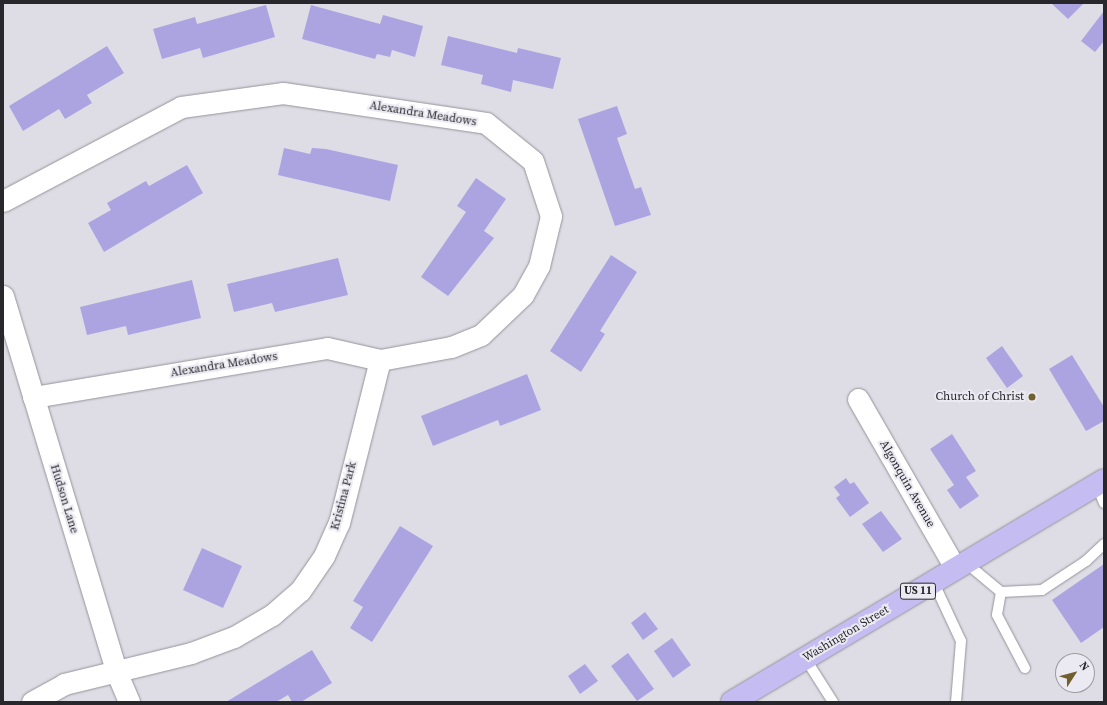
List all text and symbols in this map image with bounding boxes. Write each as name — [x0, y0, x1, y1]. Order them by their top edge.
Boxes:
street label: Alexandra Meadows — [368, 98, 478, 130]
street label: Alexandra Meadows — [169, 349, 279, 381]
place label: Church of Christ — [935, 390, 1024, 404]
marker: Church of Christ — [1027, 392, 1037, 402]
street label: Algonquin Avenue — [876, 438, 938, 530]
street label: Kristina Park — [328, 460, 360, 532]
street label: Hudson Lane — [47, 463, 81, 535]
road number: US 11 — [899, 582, 937, 600]
street label: Washington Street — [800, 603, 892, 665]
north arrow — [1055, 653, 1095, 693]
text: N — [1076, 659, 1093, 674]

